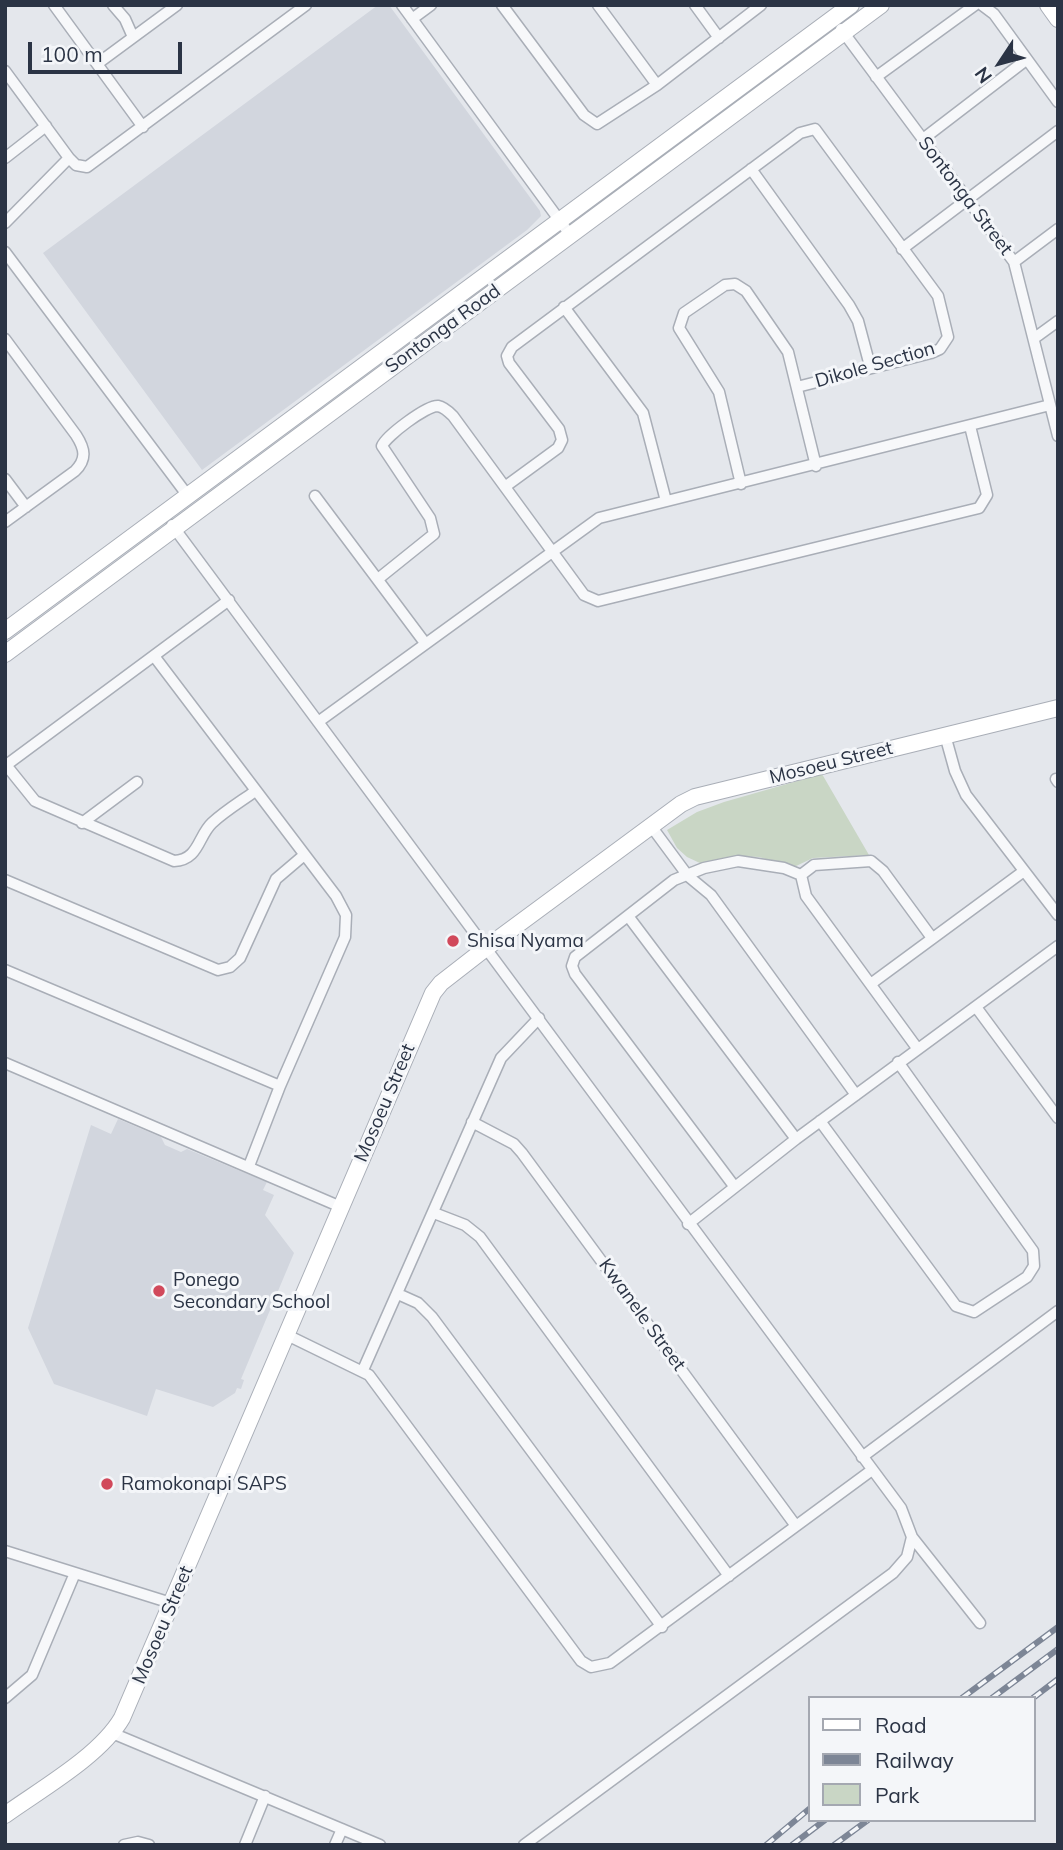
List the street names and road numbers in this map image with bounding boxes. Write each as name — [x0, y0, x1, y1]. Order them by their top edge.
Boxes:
street label: Sontonga Street — [913, 132, 1017, 260]
street label: Sontonga Road — [381, 280, 505, 378]
street label: Dikole Section — [812, 337, 938, 393]
street label: Mosoeu Street — [767, 737, 895, 789]
street label: Mosoeu Street — [350, 1040, 420, 1166]
street label: Kwanele Street — [594, 1254, 690, 1376]
street label: Mosoeu Street — [128, 1562, 198, 1688]

